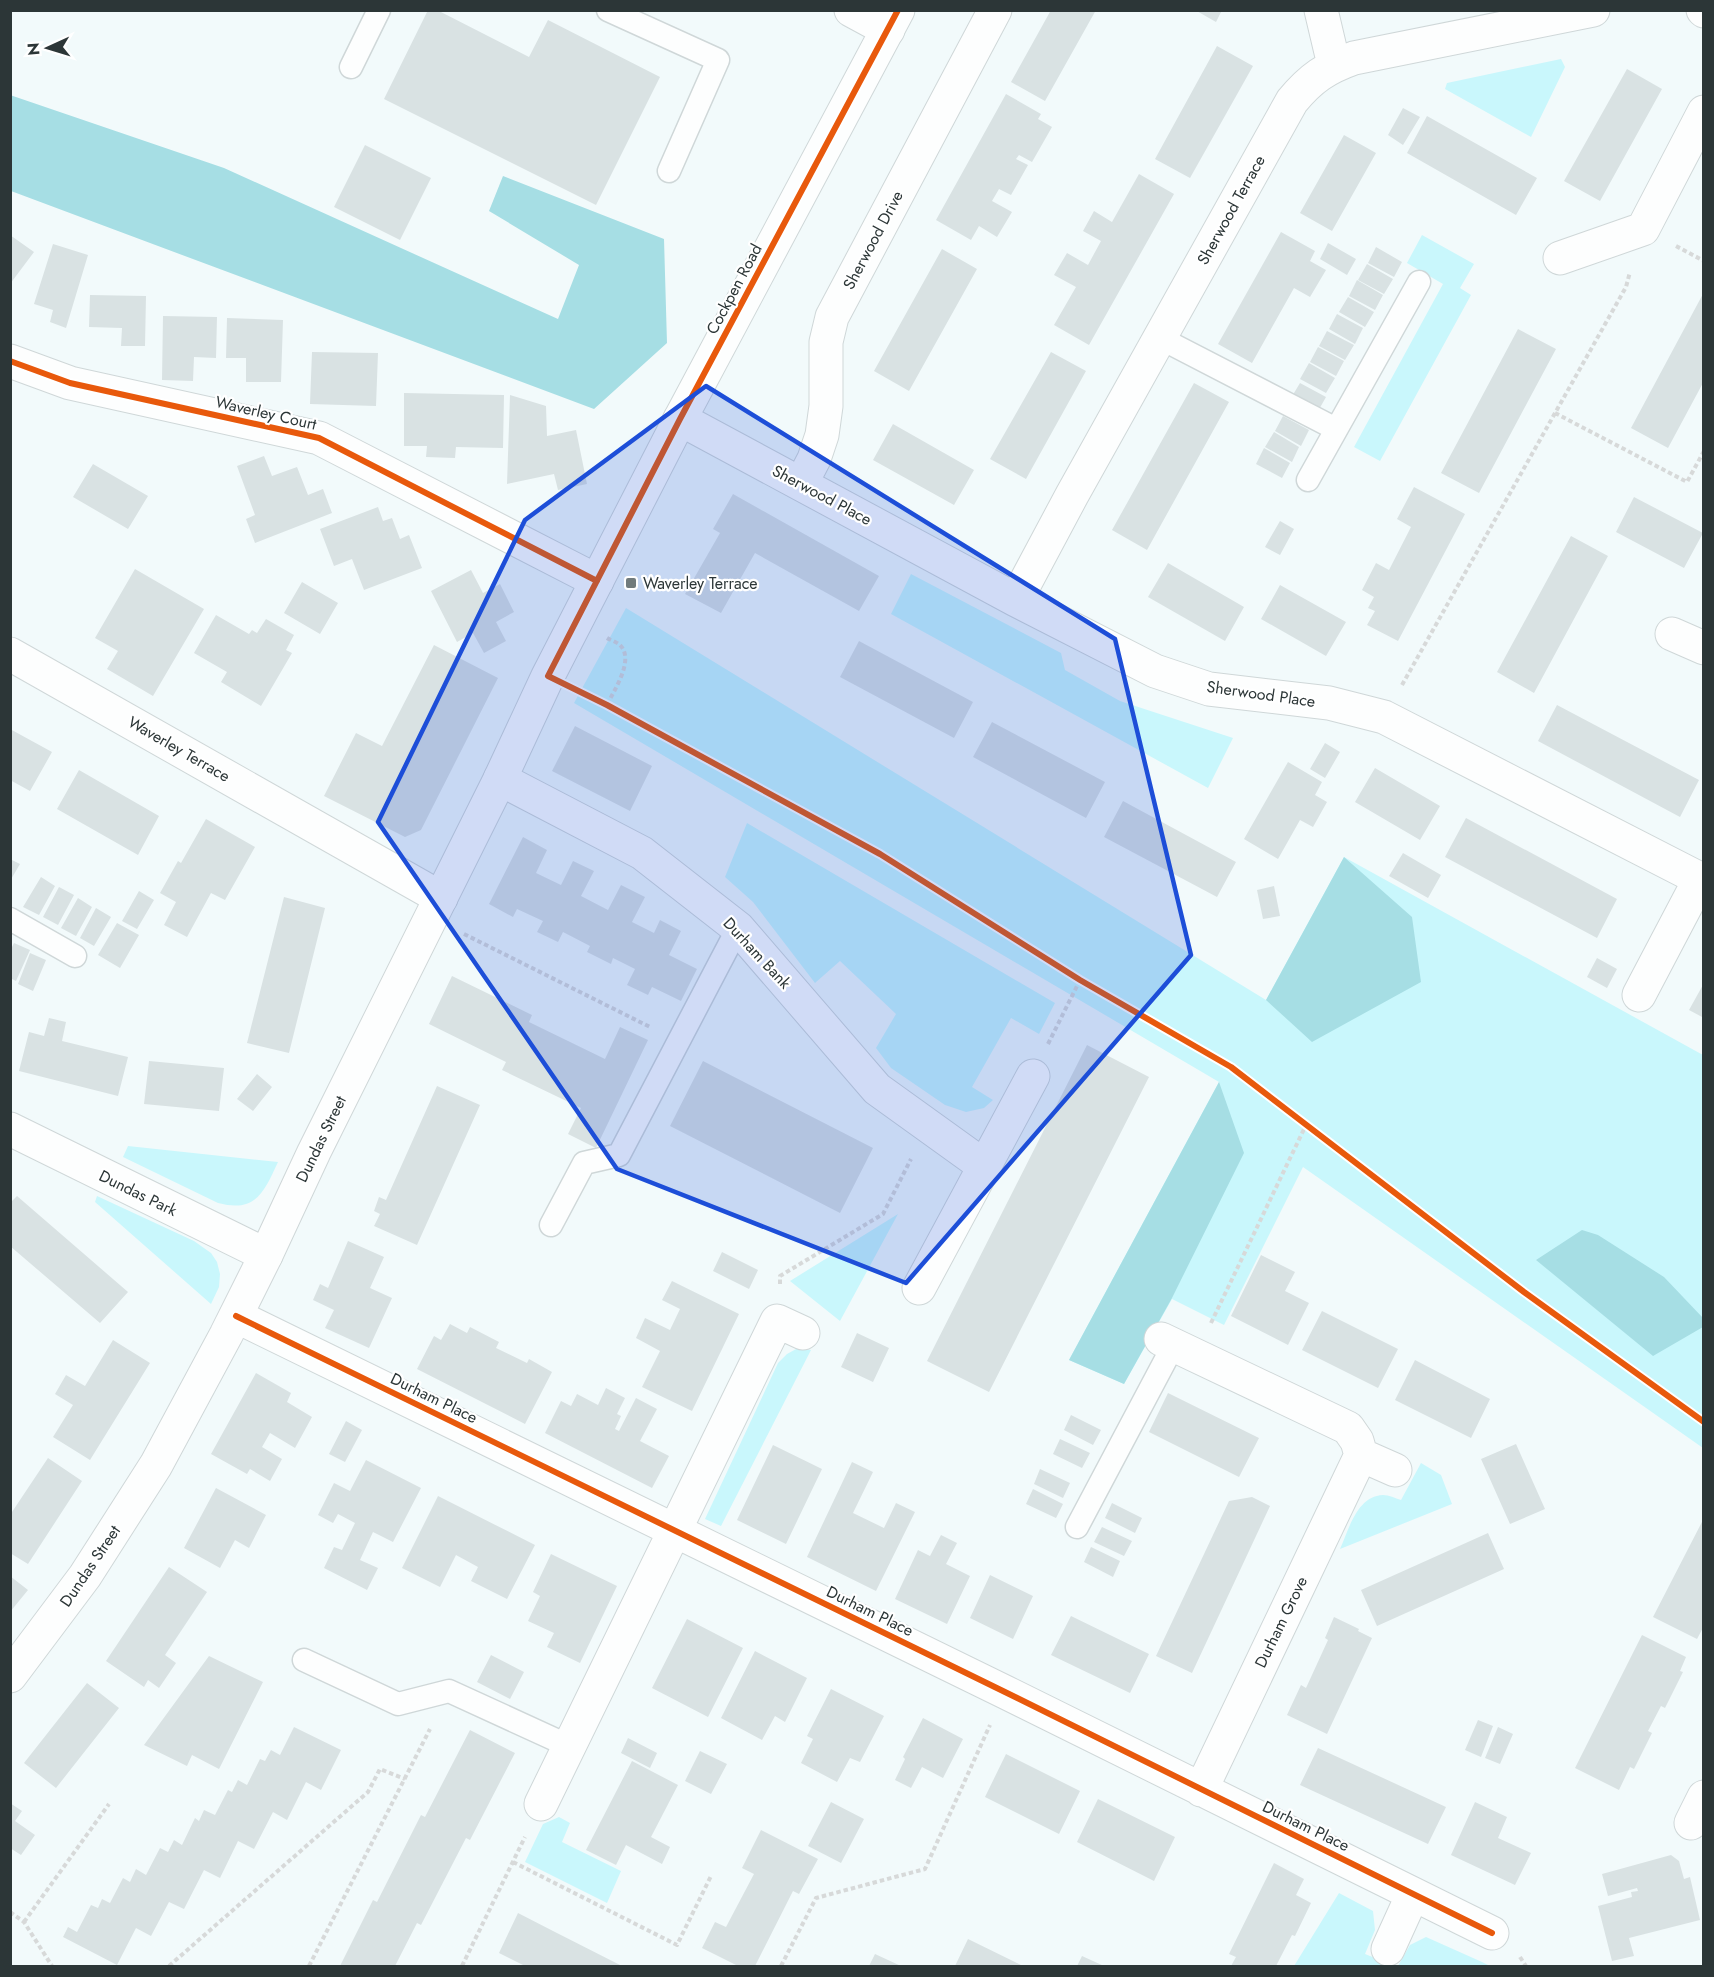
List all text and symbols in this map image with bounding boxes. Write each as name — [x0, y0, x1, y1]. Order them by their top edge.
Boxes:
north arrow — [18, 18, 78, 78]
text: N — [22, 42, 45, 56]
street label: Sherwood Terrace — [1191, 151, 1271, 269]
street label: Sherwood Drive — [837, 186, 909, 294]
street label: Cockpen Road — [700, 240, 768, 338]
street label: Waverley Court — [213, 390, 319, 436]
street label: Sherwood Place — [768, 459, 876, 531]
place label: Waverley Terrace — [643, 572, 758, 595]
marker: Waverley Terrace — [624, 576, 638, 590]
street label: Sherwood Place — [1205, 675, 1317, 713]
street label: Waverley Terrace — [124, 710, 234, 788]
street label: Durham Bank — [718, 912, 797, 995]
street label: Dundas Street — [290, 1092, 352, 1186]
street label: Dundas Park — [95, 1164, 182, 1222]
street label: Durham Place — [387, 1367, 481, 1429]
street label: Dundas Street — [54, 1521, 126, 1611]
street label: Durham Grove — [1249, 1572, 1313, 1672]
street label: Durham Place — [823, 1580, 917, 1642]
street label: Durham Place — [1259, 1795, 1353, 1857]

